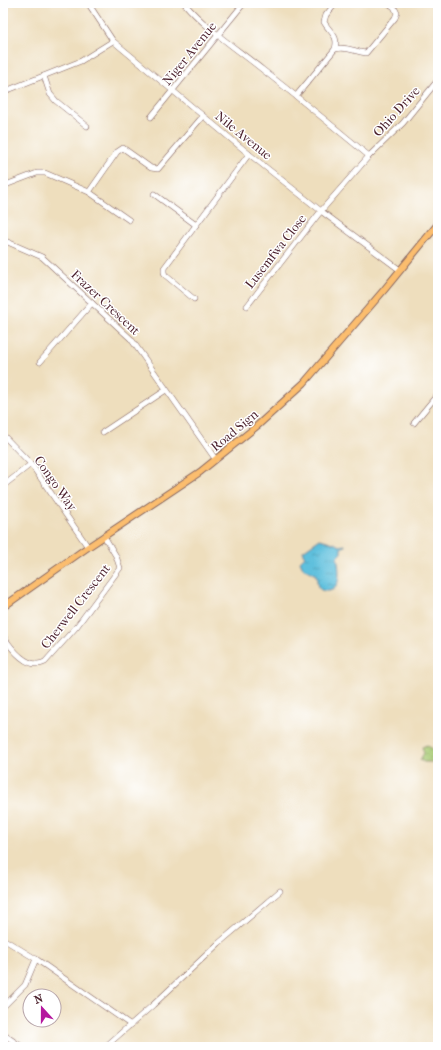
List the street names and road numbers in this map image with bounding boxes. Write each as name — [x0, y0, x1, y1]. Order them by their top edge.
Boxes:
street label: Niger Avenue — [159, 18, 220, 88]
street label: Ohio Drive — [370, 83, 423, 140]
street label: Nile Avenue — [212, 108, 275, 163]
street label: Lusemfwa Close — [242, 211, 309, 291]
street label: Frazer Crescent — [68, 267, 143, 338]
street label: Road Sign — [208, 406, 261, 454]
street label: Congo Way — [31, 453, 81, 515]
street label: Cherwell Crescent — [38, 561, 113, 652]

